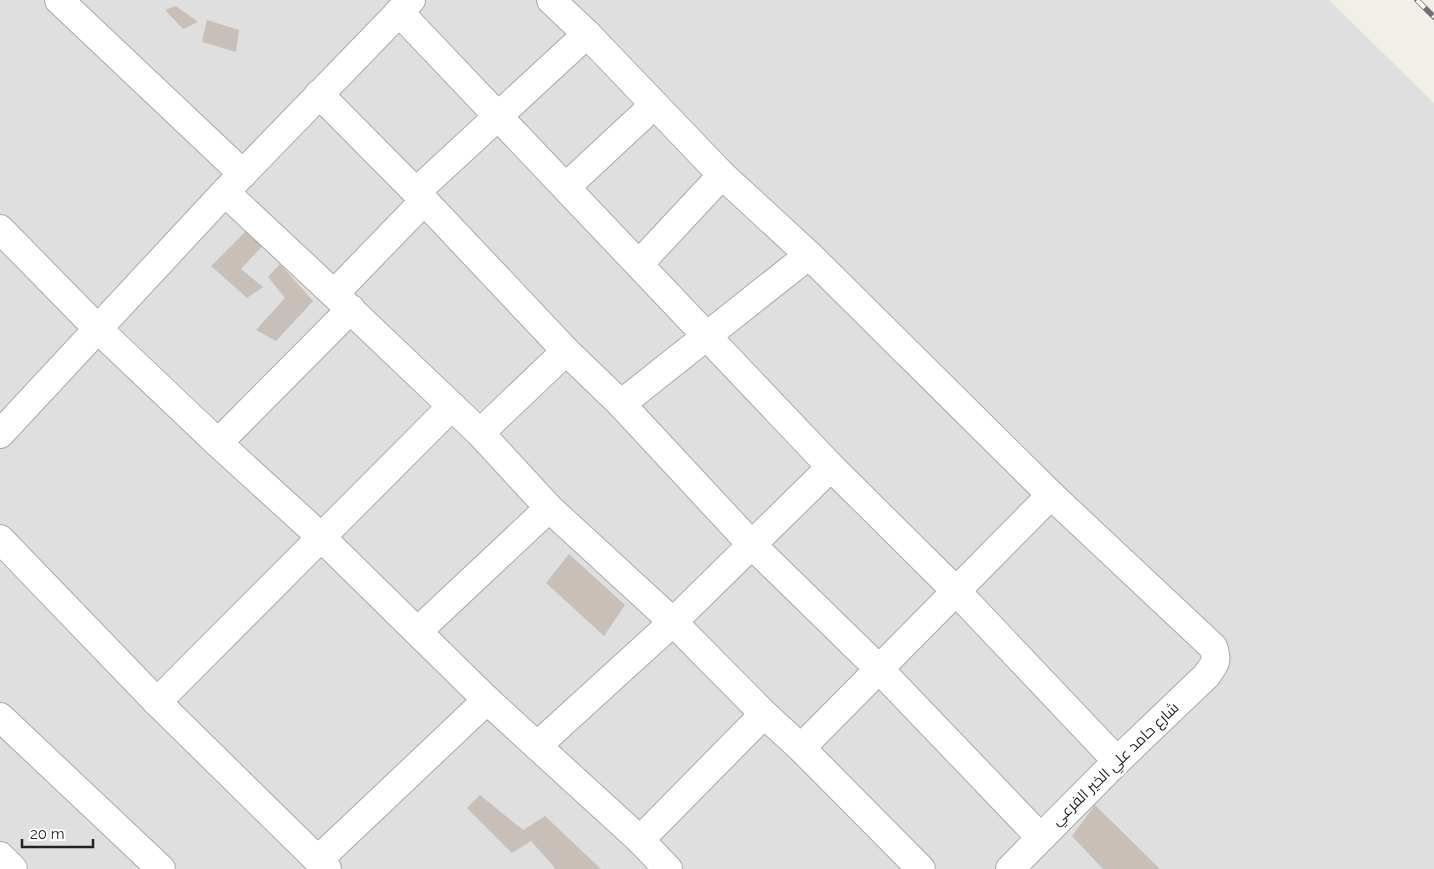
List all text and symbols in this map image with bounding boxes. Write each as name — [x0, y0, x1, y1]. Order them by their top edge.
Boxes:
street label: شارع حامد علي الخير الفرعي — [1048, 699, 1184, 832]
scale bar — [22, 816, 94, 848]
text: 20 m — [30, 825, 65, 843]

